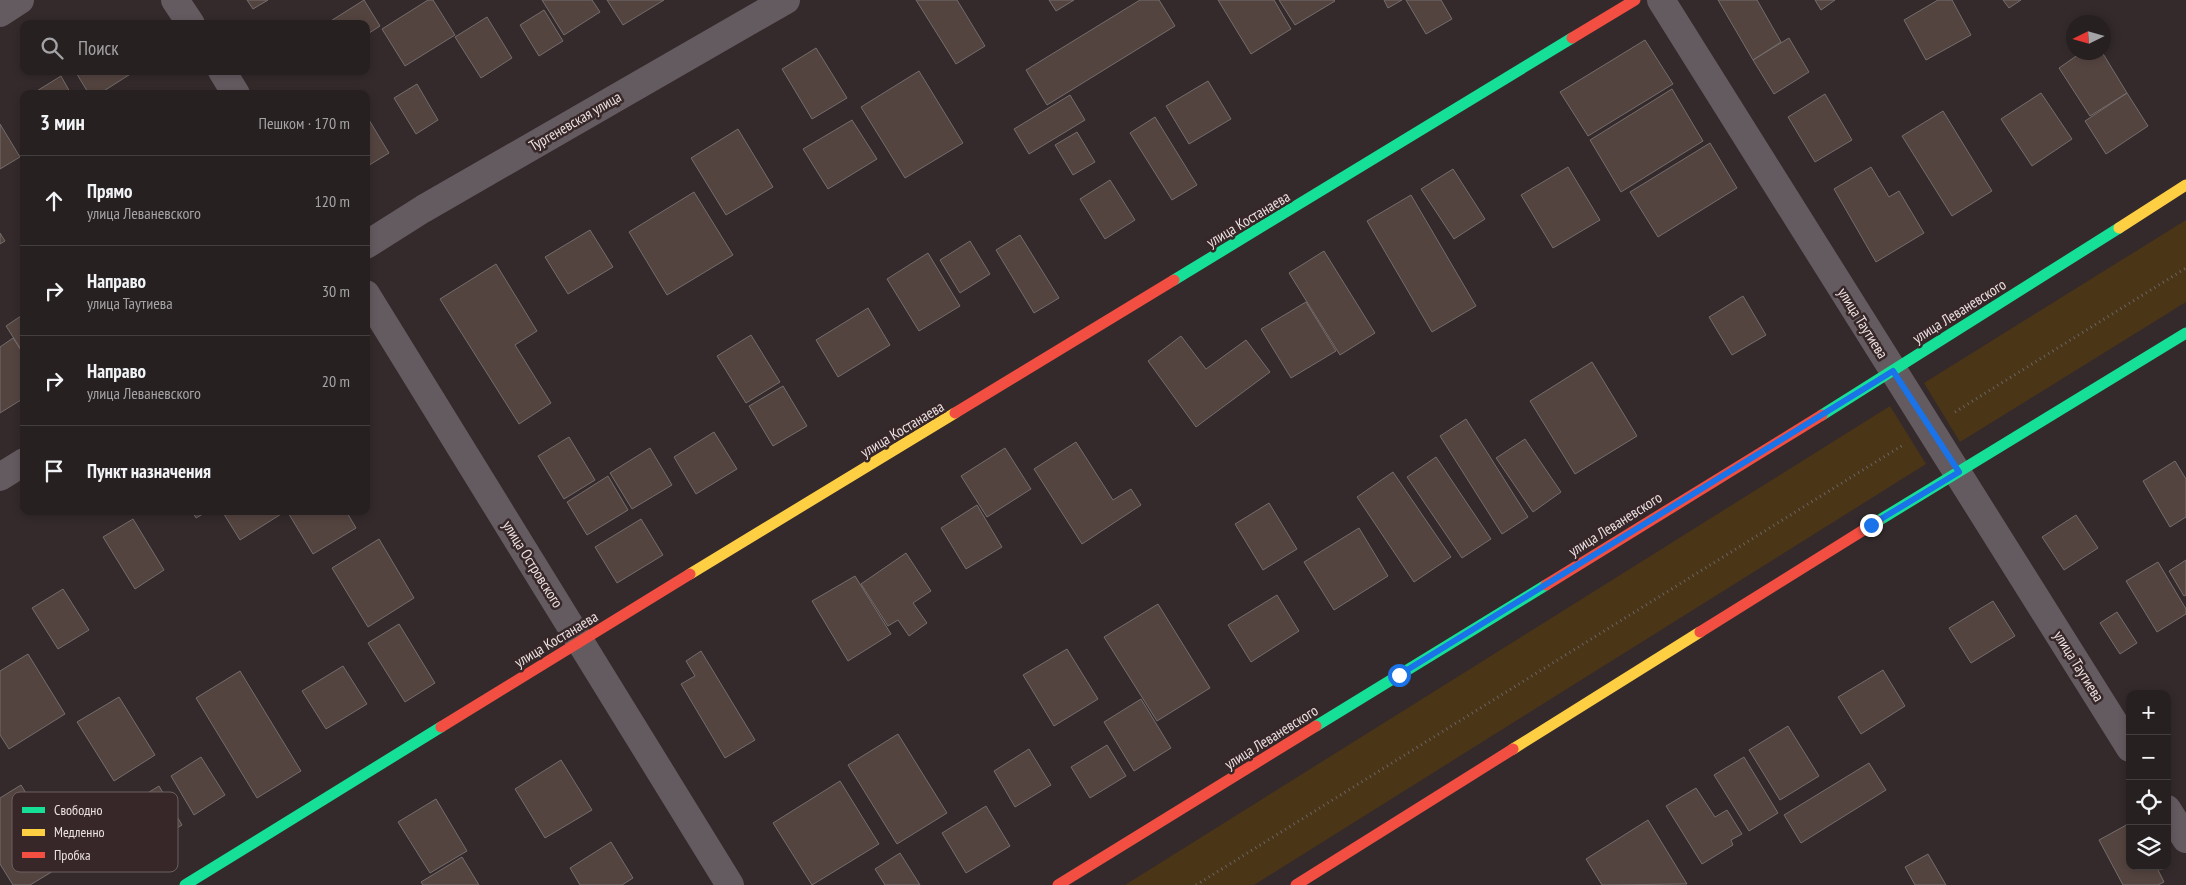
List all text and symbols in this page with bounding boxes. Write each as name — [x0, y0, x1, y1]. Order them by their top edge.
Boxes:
north arrow — [2066, 15, 2111, 60]
search box — [20, 20, 370, 75]
icon: search — [38, 34, 66, 62]
text: Поиск — [78, 36, 119, 60]
street label: Тургеневская улица — [525, 87, 625, 155]
text: 3 мин — [40, 109, 85, 136]
text: Пешком · 170 m — [259, 113, 350, 133]
text: Прямо — [87, 179, 132, 203]
icon: ahead — [40, 187, 68, 215]
street label: улица Костанаева — [1203, 187, 1293, 251]
text: 120 m — [315, 191, 350, 211]
text: улица Леваневского — [87, 203, 201, 223]
text: Направо — [87, 269, 146, 293]
street label: улица Леваневского — [1909, 275, 2009, 347]
icon: right — [40, 277, 68, 305]
text: 30 m — [322, 281, 350, 301]
street label: улица Таутиева — [1834, 284, 1892, 362]
text: улица Таутиева — [87, 293, 173, 313]
text: Направо — [87, 359, 146, 383]
icon: right — [40, 367, 68, 395]
text: 20 m — [322, 371, 350, 391]
text: улица Леваневского — [87, 383, 201, 403]
street label: улица Костанаева — [857, 397, 947, 461]
icon: arrive — [40, 457, 68, 485]
text: Пункт назначения — [87, 459, 211, 483]
street label: улица Леваневского — [1565, 488, 1665, 560]
route end — [1860, 514, 1883, 537]
street label: улица Островского — [499, 517, 567, 611]
street label: улица Костанаева — [511, 607, 601, 671]
street label: улица Таутиева — [2050, 627, 2108, 705]
route start — [1388, 664, 1411, 687]
map controls — [2126, 690, 2171, 870]
button: + — [2126, 690, 2171, 735]
street label: улица Леваневского — [1221, 701, 1321, 773]
button: − — [2126, 735, 2171, 780]
button: locate — [2126, 780, 2171, 825]
legend — [12, 792, 178, 872]
text: Свободно — [54, 801, 102, 819]
text: Медленно — [54, 823, 105, 841]
button: layers — [2126, 825, 2171, 870]
text: Пробка — [54, 846, 91, 864]

